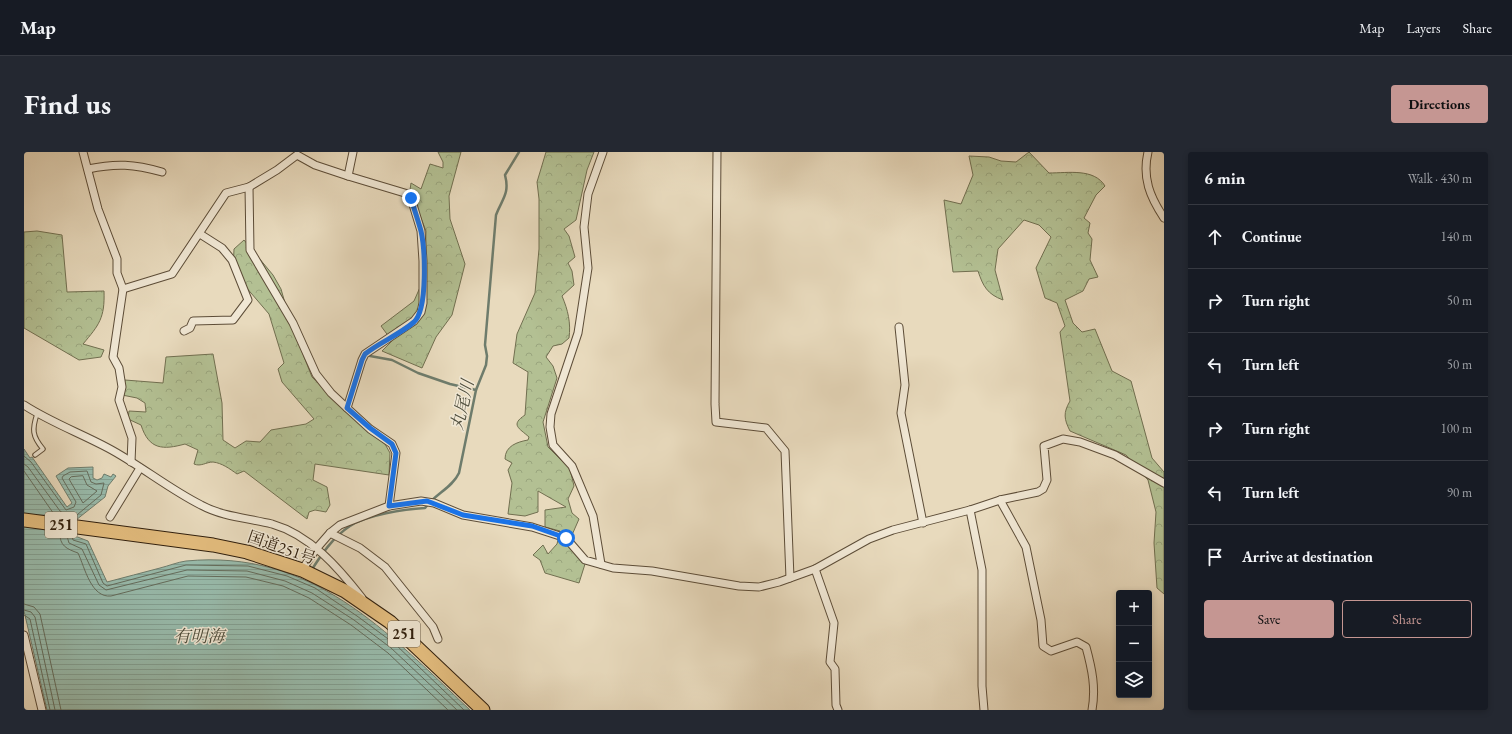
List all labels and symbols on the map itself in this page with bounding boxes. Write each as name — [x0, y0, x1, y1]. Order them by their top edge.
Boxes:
route end — [402, 189, 420, 207]
water label: 丸尾川 — [446, 376, 479, 432]
road number: 251 — [45, 512, 77, 538]
street label: 国道251号 — [245, 526, 319, 569]
route start — [557, 529, 575, 547]
road number: 251 — [388, 621, 420, 647]
water label: 有明海 — [174, 625, 227, 647]

